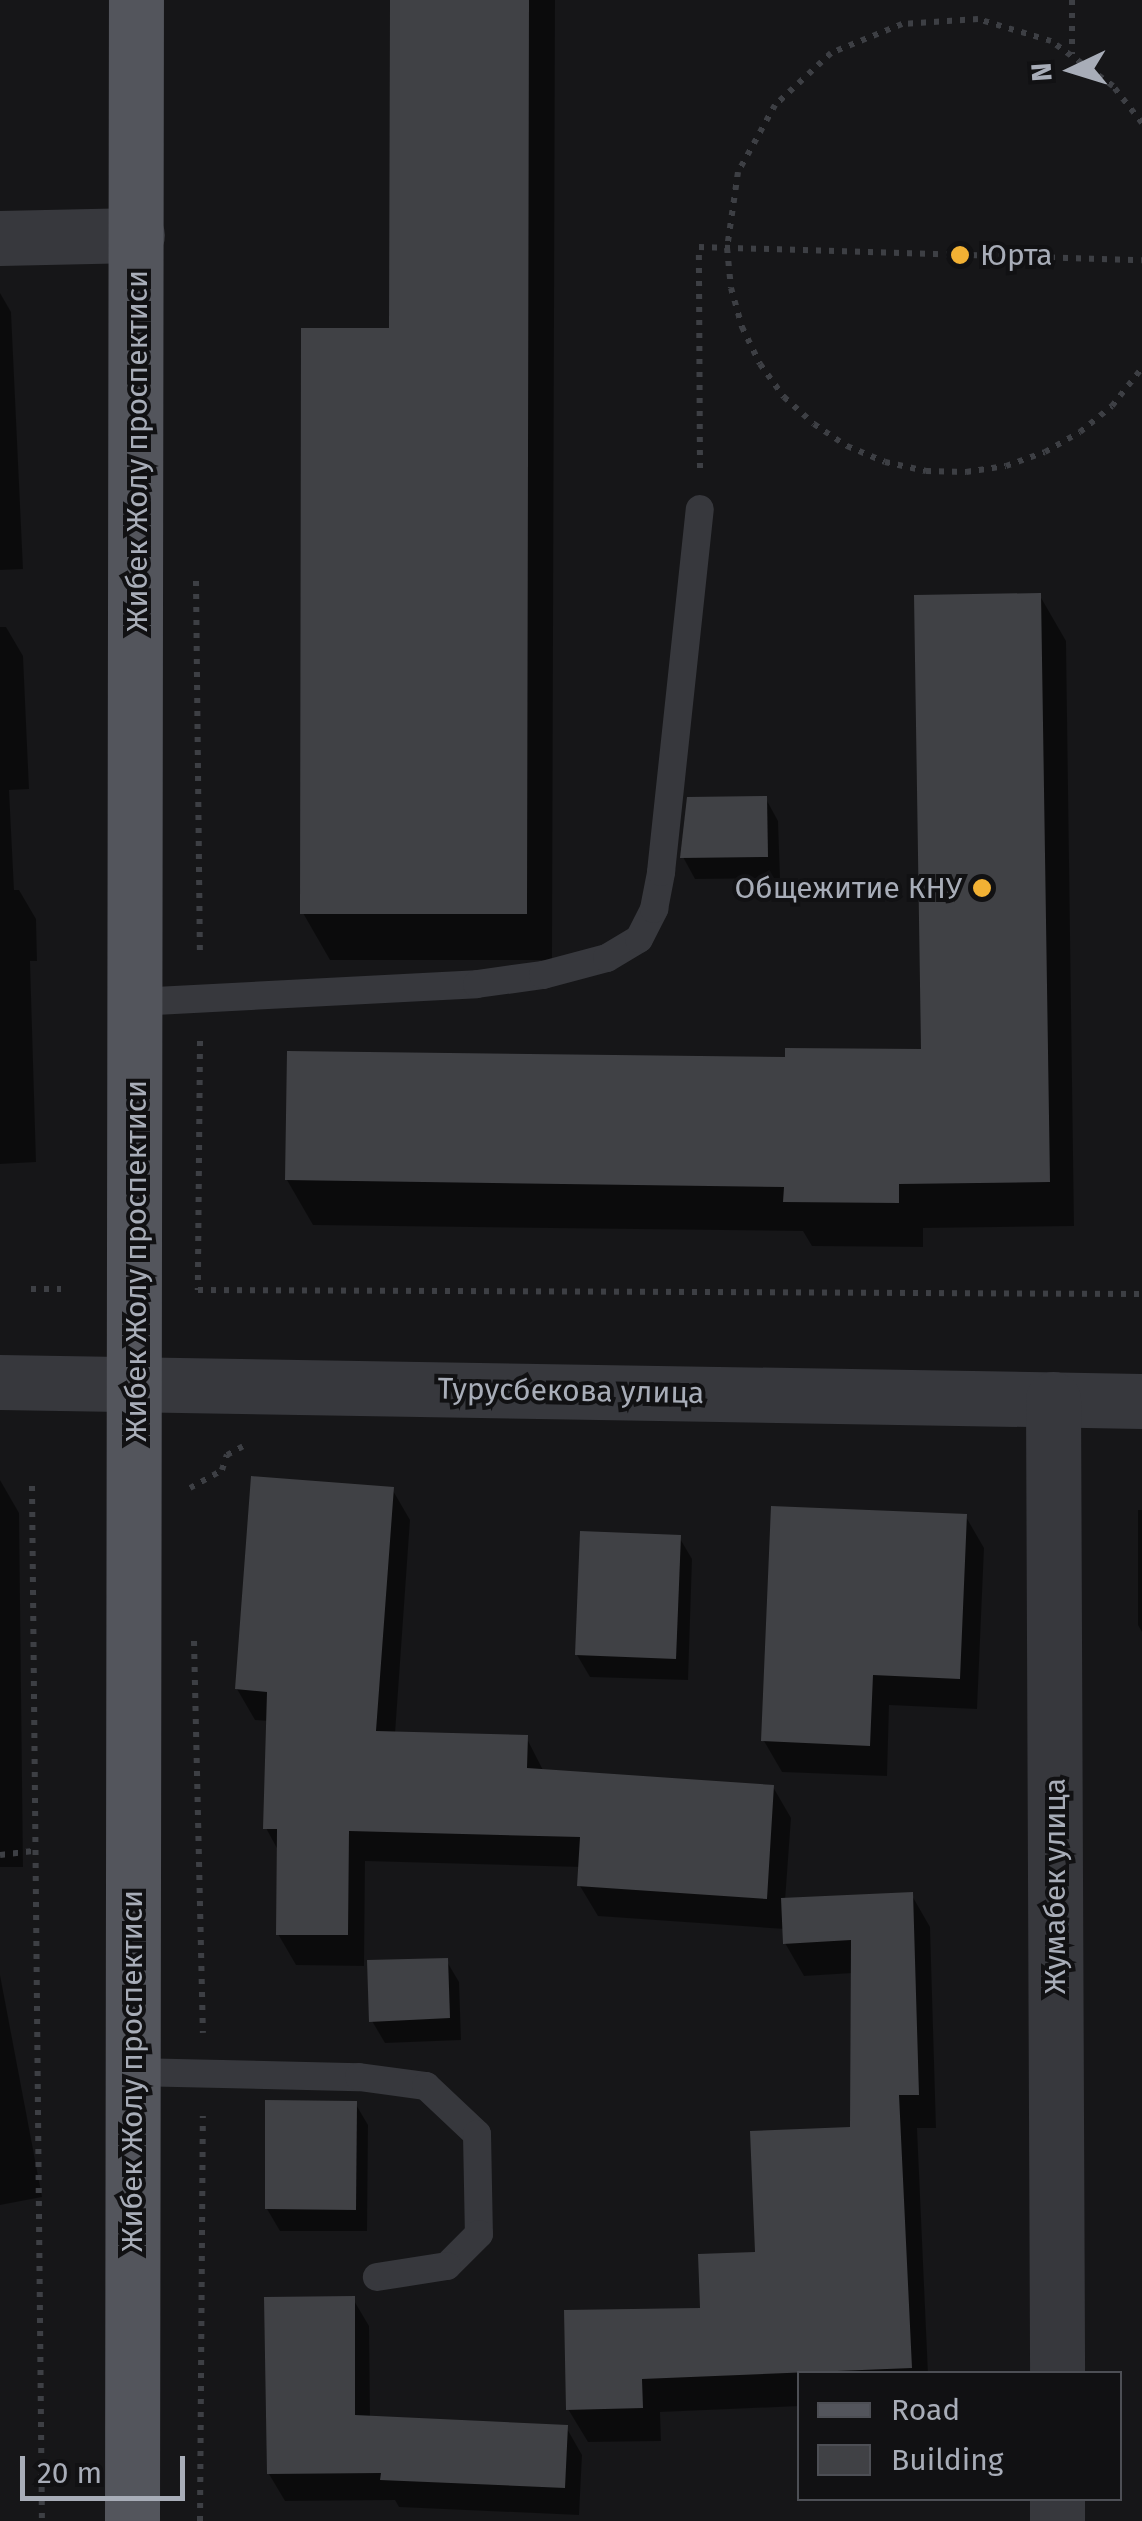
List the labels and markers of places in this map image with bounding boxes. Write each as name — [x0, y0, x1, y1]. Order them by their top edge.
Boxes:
place label: Юрта — [980, 237, 1053, 273]
marker: Юрта — [949, 244, 971, 266]
place label: Общежитие КНУ — [735, 870, 962, 906]
marker: Общежитие КНУ — [971, 877, 993, 899]

